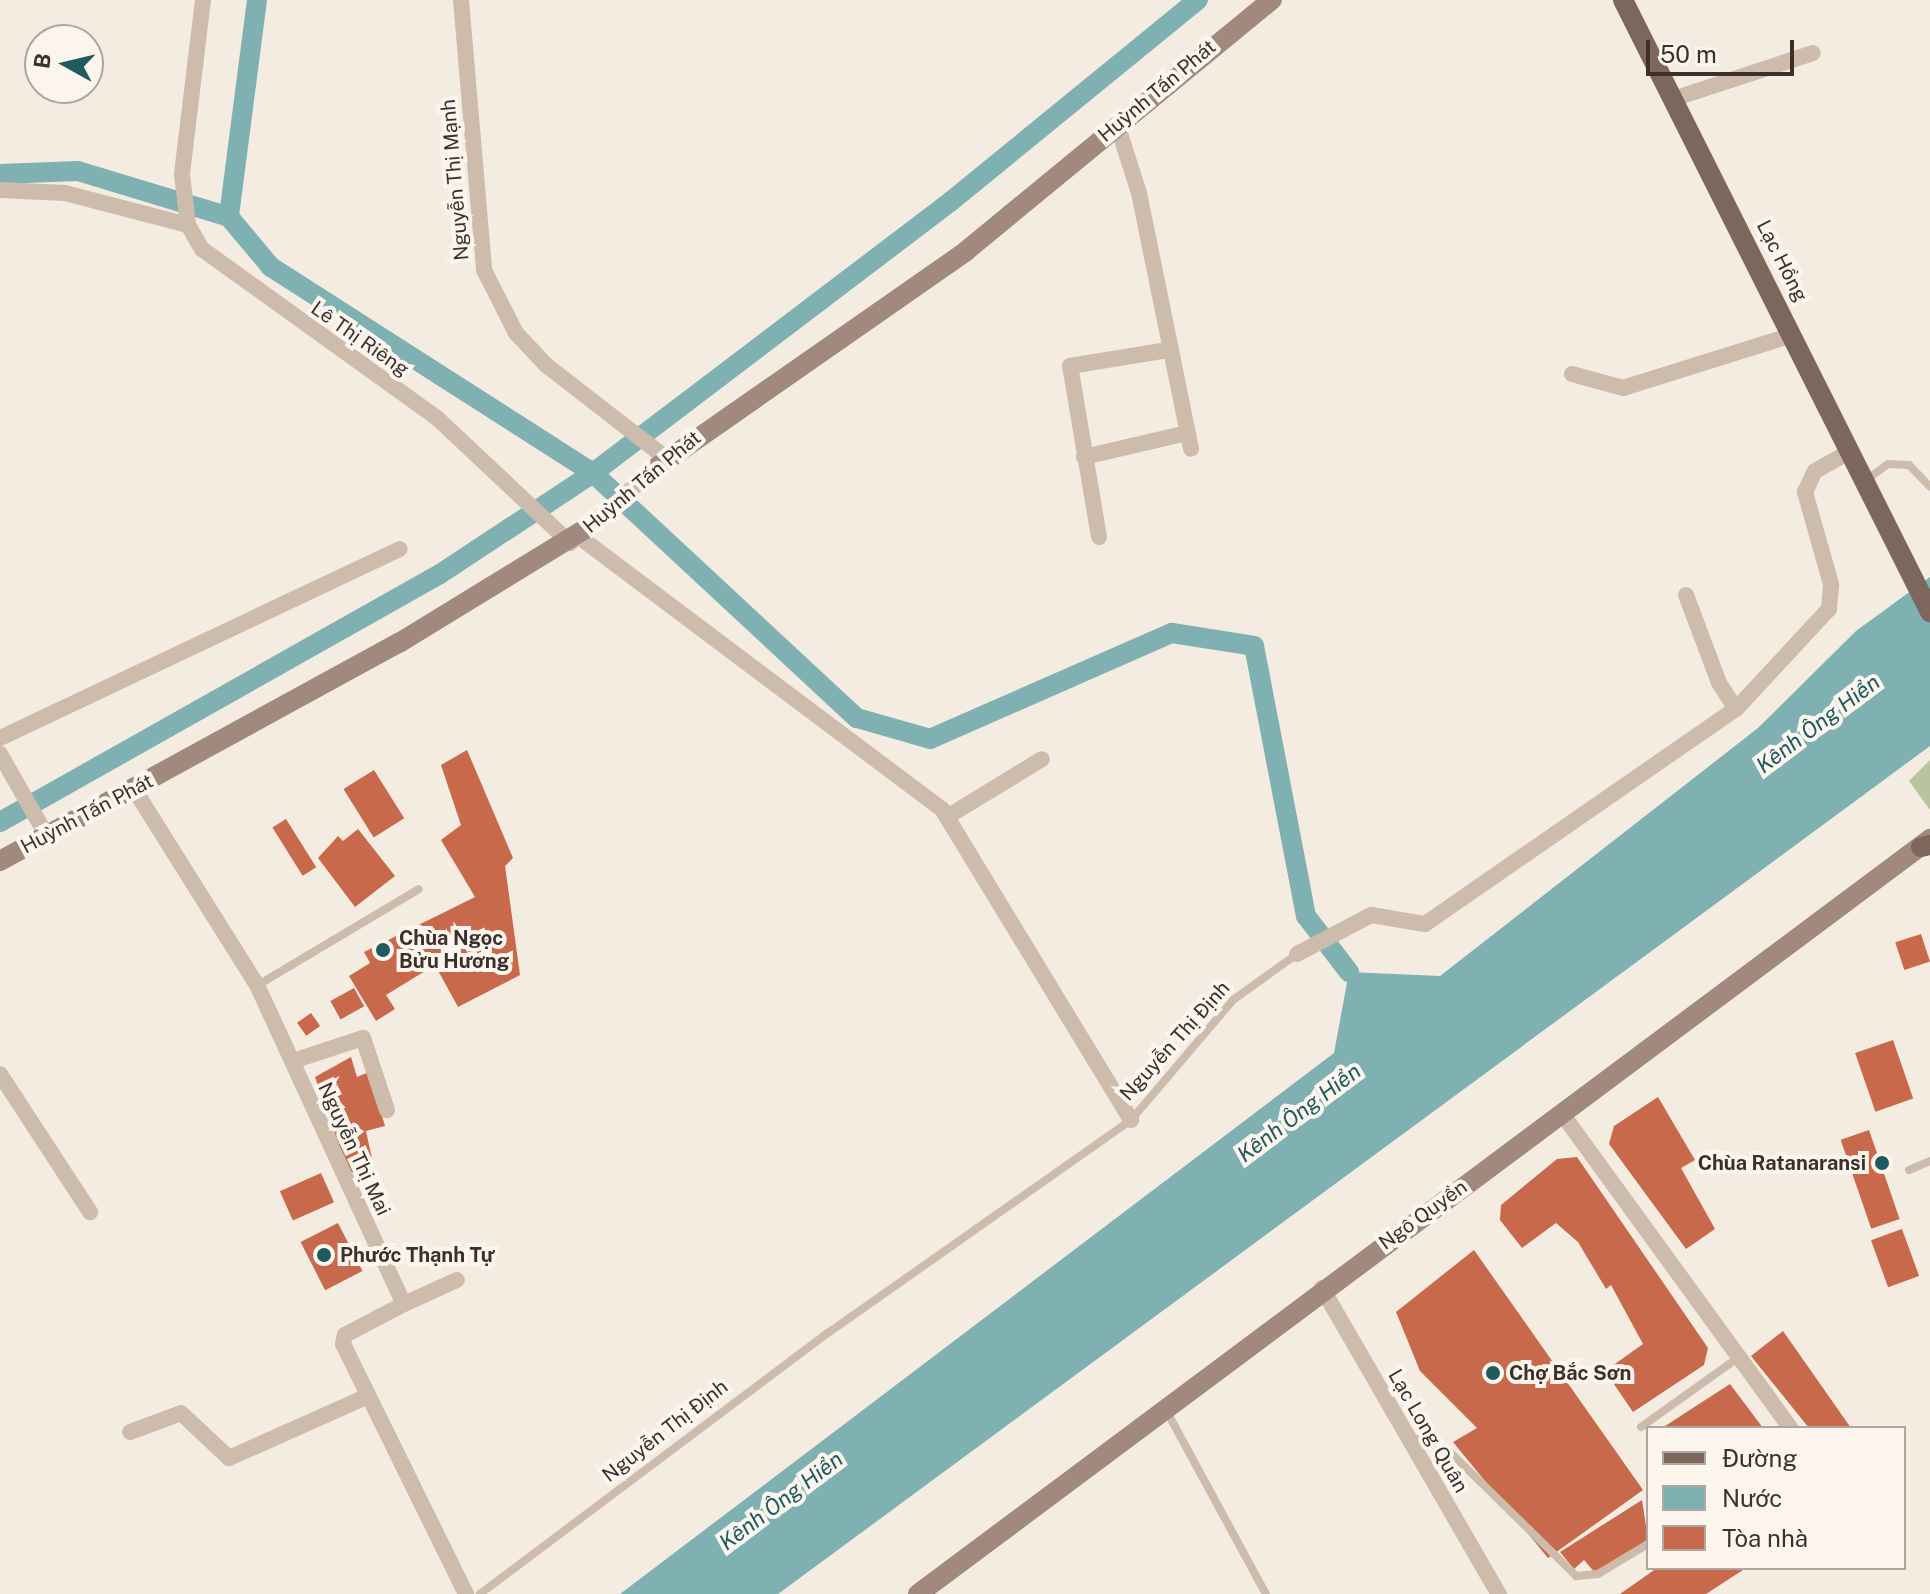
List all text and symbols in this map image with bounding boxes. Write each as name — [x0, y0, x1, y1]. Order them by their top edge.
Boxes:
north arrow — [24, 24, 104, 104]
scale bar — [1650, 24, 1798, 74]
street label: Huỳnh Tấn Phát — [1093, 35, 1221, 147]
text: 50 m — [1660, 40, 1717, 68]
text: B — [28, 52, 56, 70]
street label: Nguyễn Thị Mạnh — [436, 98, 474, 262]
street label: Lạc Hồng — [1751, 216, 1813, 306]
street label: Lê Thị Riêng — [306, 296, 414, 382]
street label: Huỳnh Tấn Phát — [578, 426, 706, 538]
water label: Kênh Ông Hiển — [1751, 669, 1885, 779]
street label: Huỳnh Tấn Phát — [17, 769, 157, 859]
place label: Chùa Ngọc Bửu Hương — [399, 926, 509, 973]
marker: Chùa Ngọc Bửu Hương — [374, 941, 392, 959]
street label: Nguyễn Thị Định — [1115, 976, 1235, 1106]
water label: Kênh Ông Hiển — [1232, 1058, 1366, 1168]
street label: Nguyễn Thị Mai — [313, 1079, 395, 1219]
place label: Chùa Ratanaransi — [1698, 1151, 1866, 1175]
marker: Chùa Ratanaransi — [1873, 1154, 1891, 1172]
street label: Ngô Quyền — [1374, 1175, 1472, 1255]
place label: Phước Thạnh Tự — [340, 1243, 495, 1267]
marker: Phước Thạnh Tự — [315, 1246, 333, 1264]
place label: Chợ Bắc Sơn — [1509, 1361, 1631, 1385]
marker: Chợ Bắc Sơn — [1484, 1364, 1502, 1382]
street label: Lạc Long Quân — [1383, 1365, 1473, 1497]
street label: Nguyễn Thị Định — [598, 1375, 732, 1487]
legend — [1646, 1426, 1906, 1570]
text: Đường — [1722, 1444, 1797, 1472]
water label: Kênh Ông Hiển — [714, 1446, 848, 1556]
text: Nước — [1722, 1484, 1782, 1512]
text: Tòa nhà — [1722, 1524, 1808, 1552]

